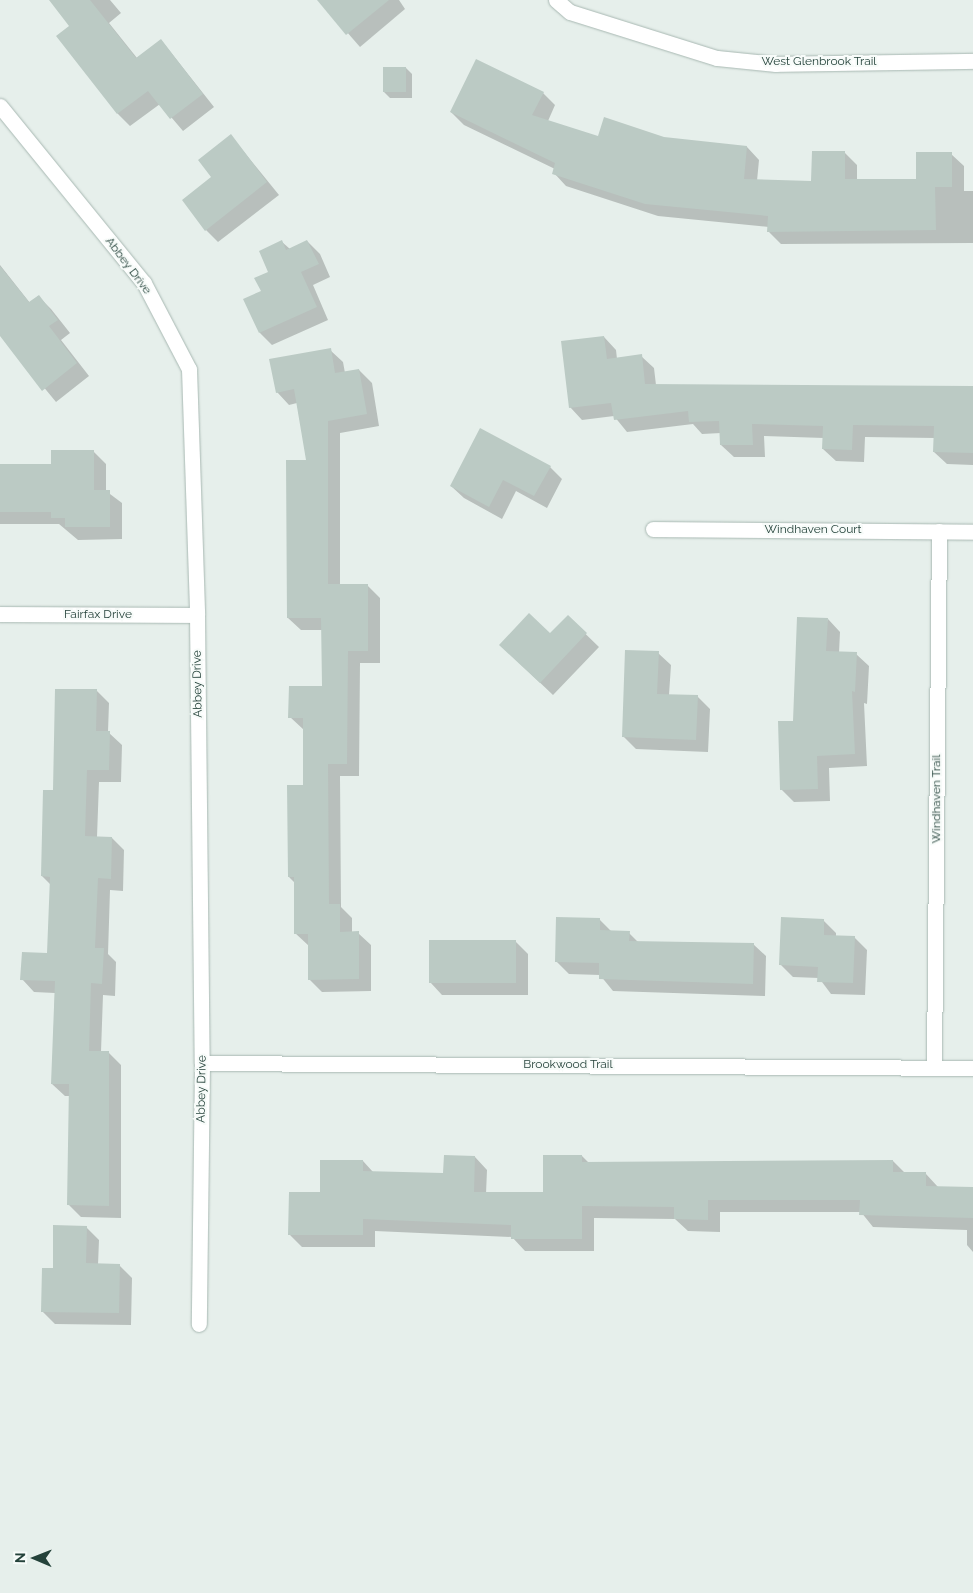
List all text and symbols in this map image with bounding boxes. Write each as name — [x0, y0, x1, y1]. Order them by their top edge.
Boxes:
street label: West Glenbrook Trail — [761, 55, 877, 69]
street label: Abbey Drive — [102, 235, 154, 297]
street label: Windhaven Court — [765, 523, 861, 537]
street label: Fairfax Drive — [64, 608, 132, 622]
street label: Abbey Drive — [190, 650, 206, 718]
street label: Windhaven Trail — [930, 754, 944, 844]
street label: Abbey Drive — [194, 1055, 210, 1123]
street label: Brookwood Trail — [523, 1058, 613, 1072]
north arrow — [10, 1533, 60, 1583]
text: N — [12, 1552, 28, 1563]

